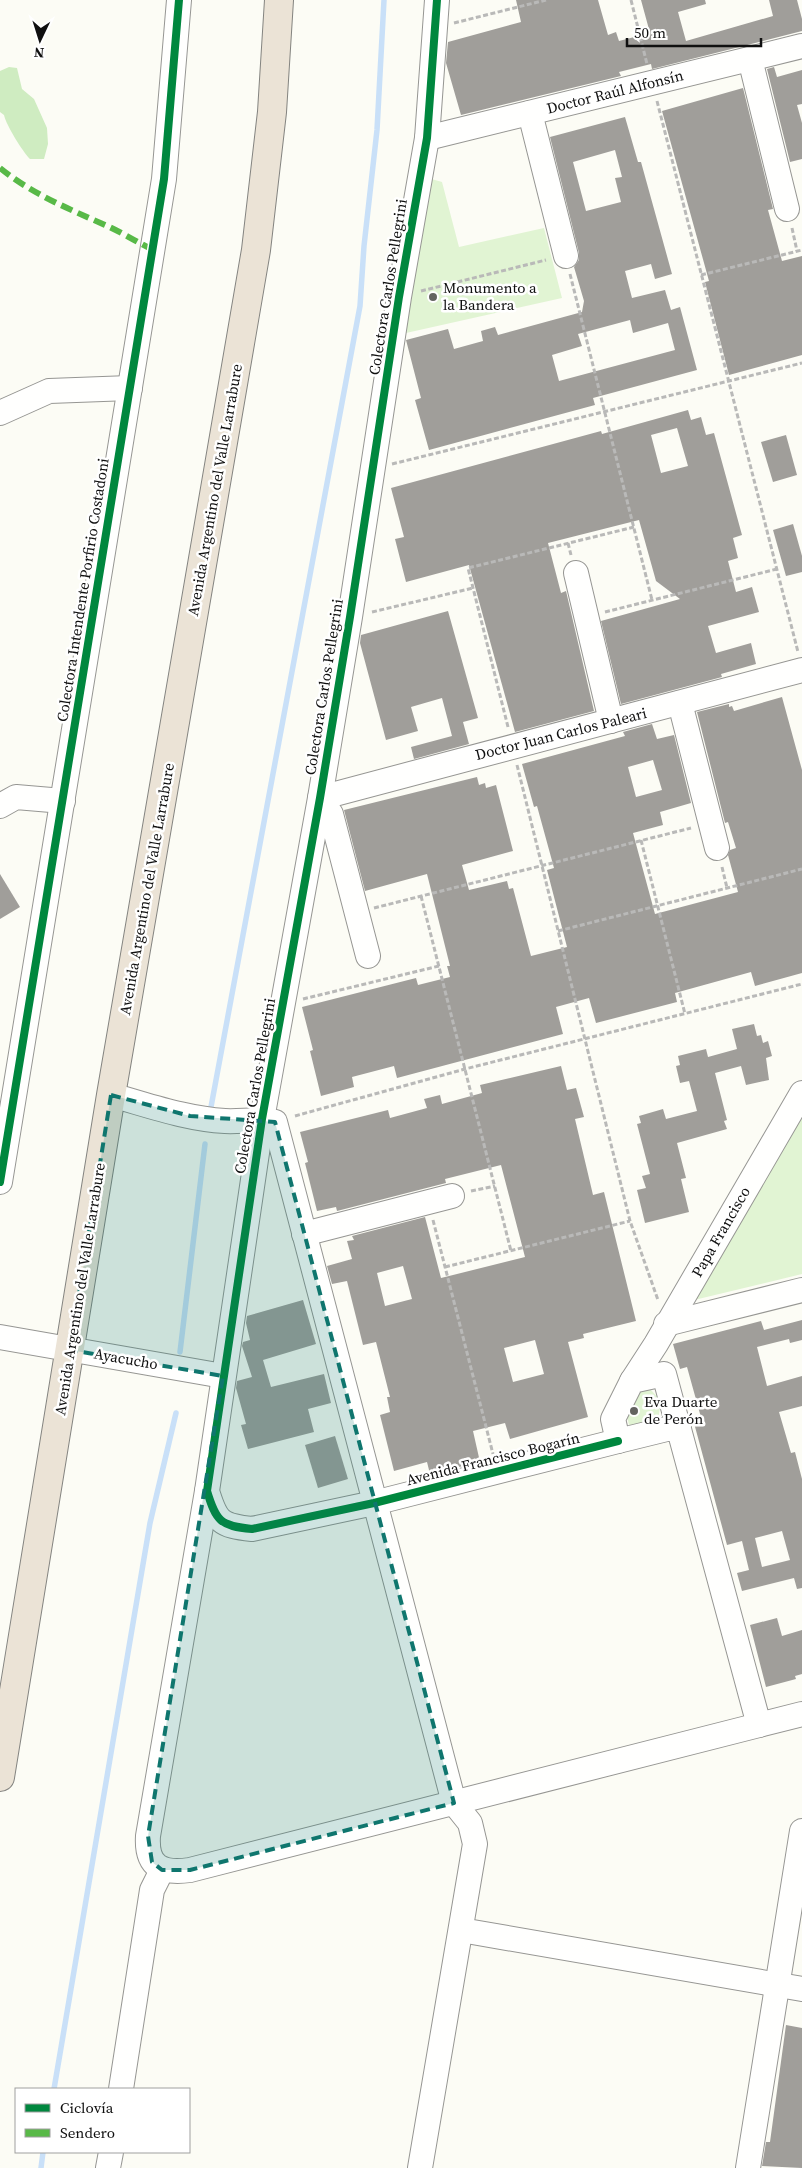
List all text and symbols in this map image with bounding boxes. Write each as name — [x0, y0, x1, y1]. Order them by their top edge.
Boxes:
north arrow — [15, 15, 65, 65]
scale bar — [627, 15, 761, 47]
text: 50 m — [634, 22, 666, 43]
text: N — [33, 43, 45, 63]
street label: Doctor Raúl Alfonsín — [544, 64, 685, 119]
street label: Colectora Carlos Pellegrini — [363, 197, 412, 377]
place label: Monumento a la Bandera — [443, 277, 537, 315]
marker: Monumento a la Bandera — [427, 291, 439, 303]
street label: Avenida Argentino del Valle Larrabure — [182, 362, 247, 618]
street label: Colectora Intendente Porfirio Costadoni — [51, 457, 114, 723]
street label: Colectora Carlos Pellegrini — [299, 597, 348, 777]
street label: Doctor Juan Carlos Paleari — [473, 702, 649, 765]
street label: Avenida Argentino del Valle Larrabure — [114, 761, 179, 1017]
street label: Colectora Carlos Pellegrini — [229, 996, 280, 1175]
street label: Avenida Argentino del Valle Larrabure — [49, 1161, 110, 1417]
street label: Papa Francisco — [686, 1183, 755, 1281]
street label: Ayacucho — [92, 1343, 160, 1374]
place label: Eva Duarte de Perón — [644, 1391, 718, 1429]
marker: Eva Duarte de Perón — [628, 1405, 640, 1417]
street label: Avenida Francisco Bogarín — [404, 1427, 582, 1490]
legend — [15, 2088, 190, 2153]
text: Ciclovía — [60, 2097, 114, 2118]
text: Sendero — [60, 2122, 115, 2143]

